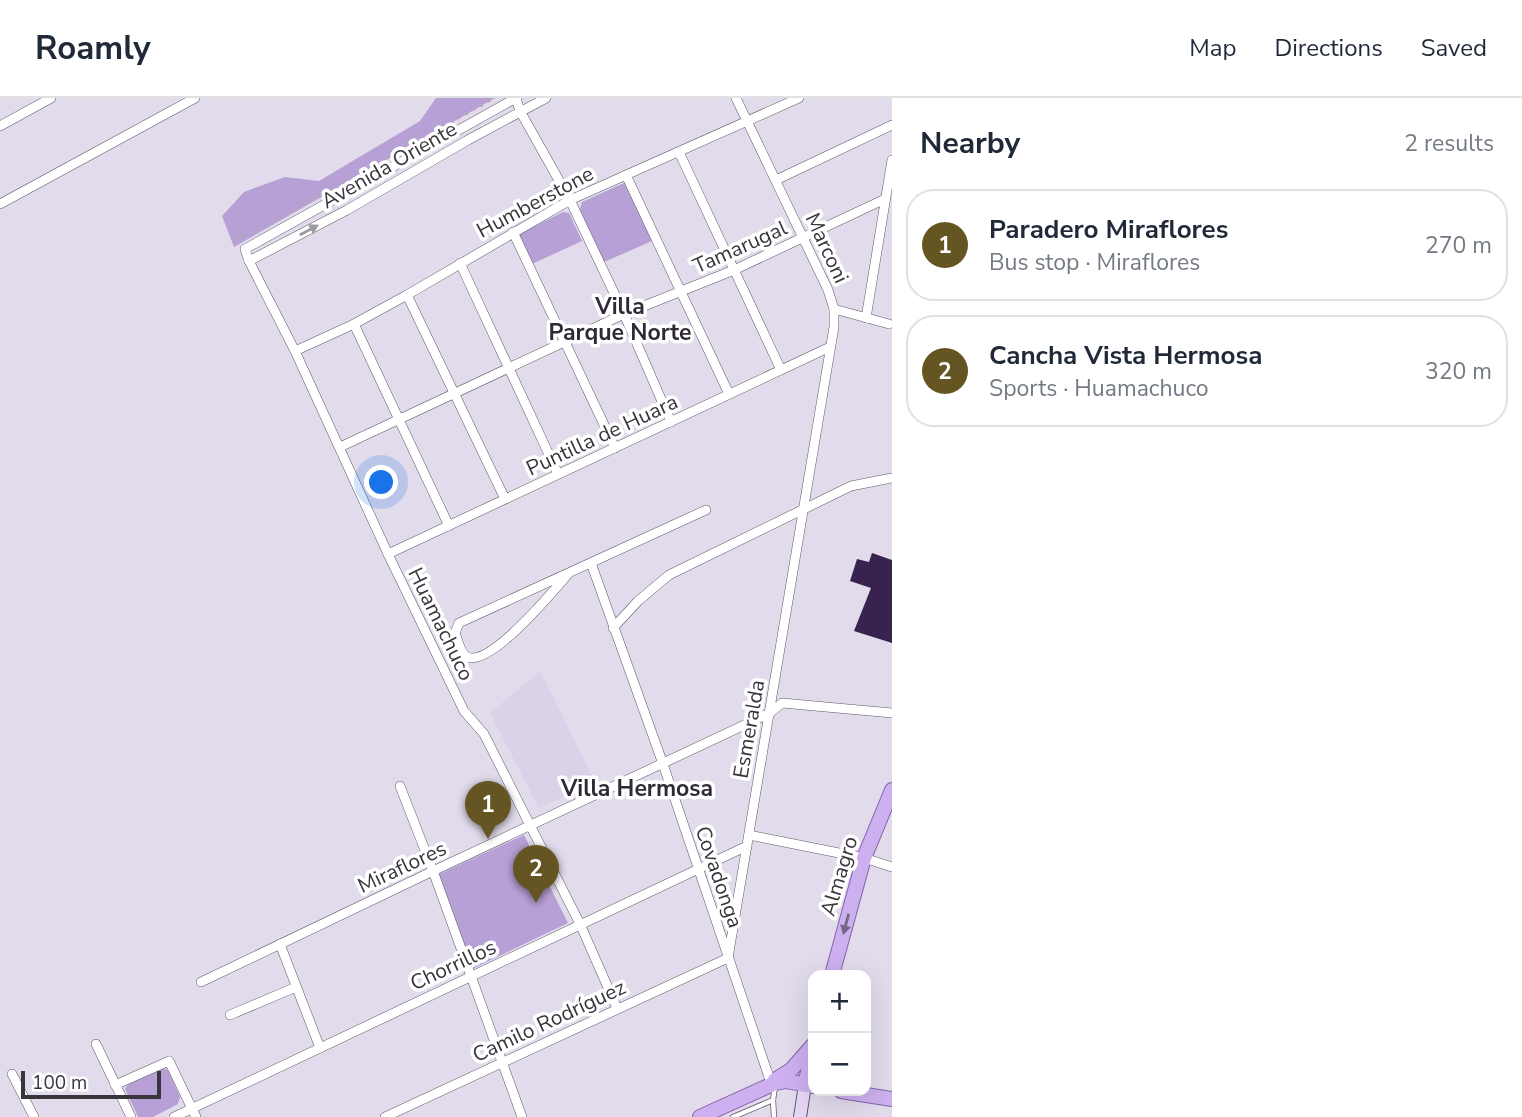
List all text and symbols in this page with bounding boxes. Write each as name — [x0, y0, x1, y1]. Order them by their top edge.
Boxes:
text: Roamly — [35, 26, 151, 71]
text: Map — [1189, 32, 1236, 64]
text: Directions — [1274, 32, 1383, 64]
text: Saved — [1421, 32, 1487, 64]
street label: Avenida Oriente — [316, 115, 462, 215]
text: Nearby — [920, 123, 1020, 164]
text: 2 results — [1404, 128, 1494, 159]
street label: Humberstone — [472, 159, 598, 245]
street label: Marconi — [799, 208, 855, 288]
text: Paradero Miraflores — [989, 212, 1228, 247]
street label: Tamarugal — [689, 214, 792, 280]
one-way arrow — [300, 224, 319, 236]
text: 1 — [938, 230, 952, 261]
text: 270 m — [1425, 230, 1492, 261]
text: Bus stop · Miraflores — [989, 247, 1200, 278]
district label: Villa Parque Norte — [549, 291, 691, 348]
text: Cancha Vista Hermosa — [989, 338, 1262, 373]
text: 2 — [938, 356, 952, 387]
text: 320 m — [1425, 356, 1492, 387]
text: Sports · Huamachuco — [989, 373, 1209, 404]
street label: Puntilla de Huara — [522, 388, 682, 482]
your location — [364, 465, 398, 499]
street label: Huamachuco — [402, 563, 480, 685]
street label: Esmeralda — [727, 678, 771, 780]
district label: Villa Hermosa — [560, 773, 713, 804]
pin: 1 — [465, 781, 511, 839]
street label: Covadonga — [689, 822, 749, 932]
street label: Almagro — [814, 833, 864, 919]
street label: Miraflores — [353, 834, 451, 900]
pin: 2 — [513, 845, 559, 903]
one-way arrow — [840, 914, 850, 935]
street label: Chorrillos — [406, 933, 500, 997]
map controls — [808, 970, 871, 1096]
button: + — [808, 970, 871, 1033]
street label: Camilo Rodríguez — [468, 973, 630, 1069]
button: − — [808, 1033, 871, 1096]
scale bar — [21, 1068, 161, 1100]
text: 100 m — [32, 1070, 87, 1096]

